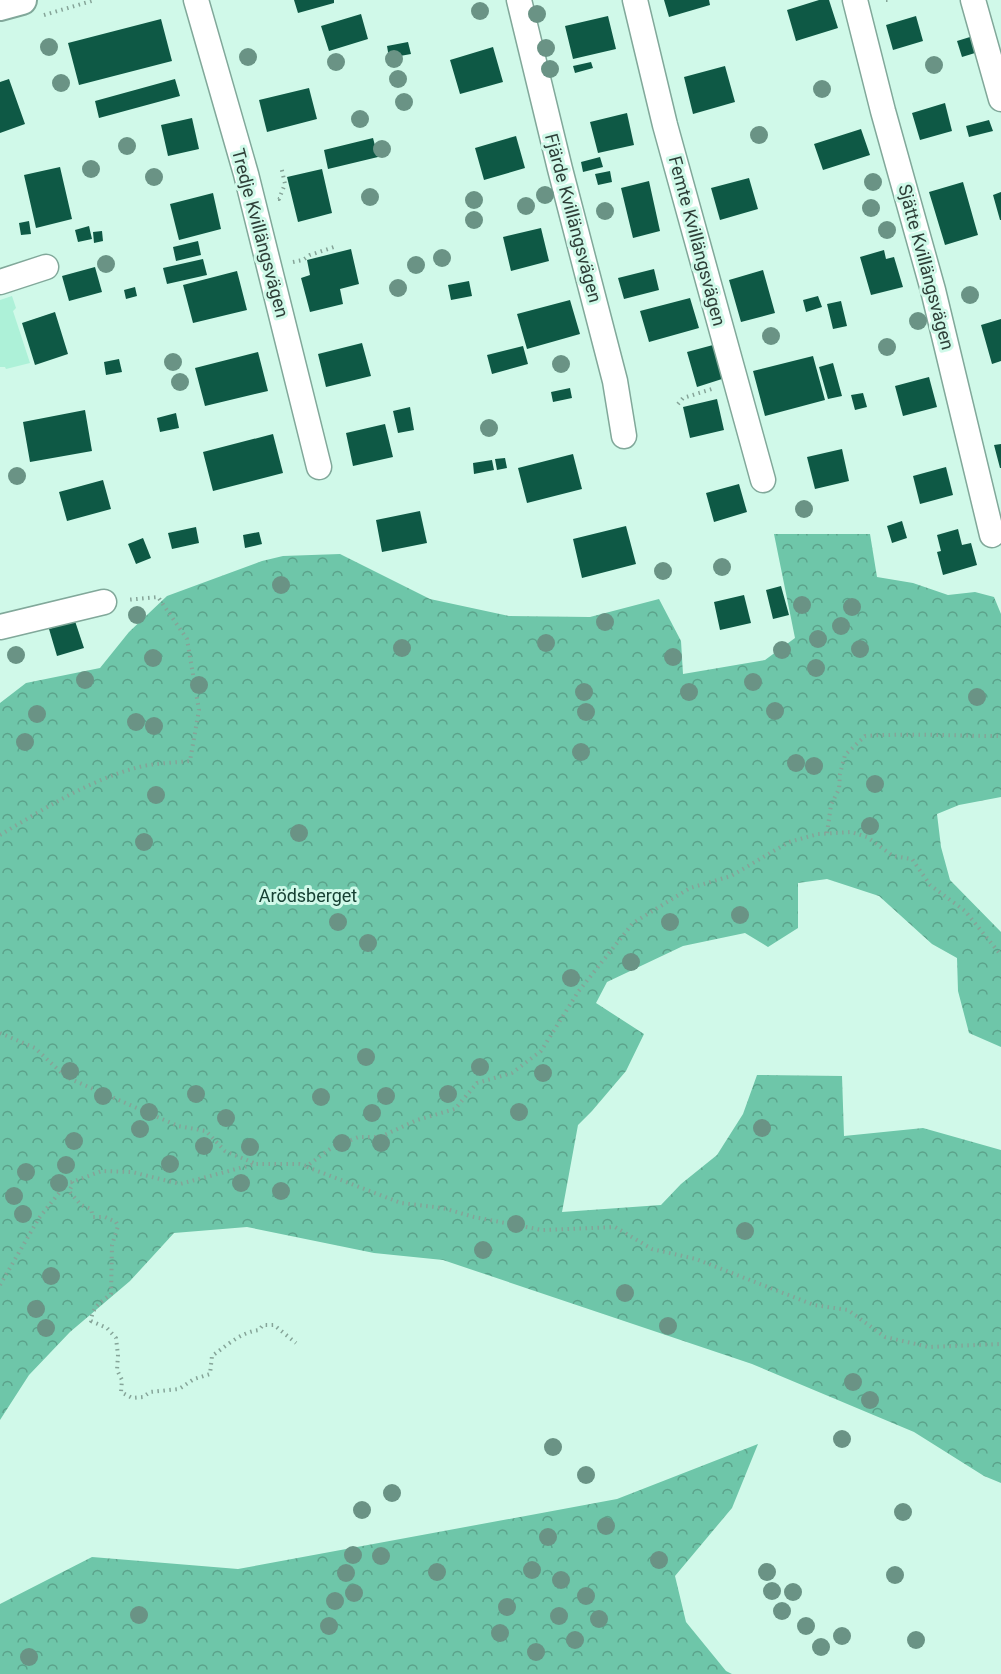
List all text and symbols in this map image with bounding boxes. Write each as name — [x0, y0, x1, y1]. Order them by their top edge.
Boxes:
street label: Fjärde Kvillängsvägen — [541, 131, 606, 305]
street label: Tredje Kvillängsvägen — [228, 146, 293, 320]
street label: Femte Kvillängsvägen — [665, 154, 730, 328]
street label: Sjätte Kvillängsvägen — [894, 182, 959, 352]
park label: Arödsberget — [259, 885, 357, 906]

